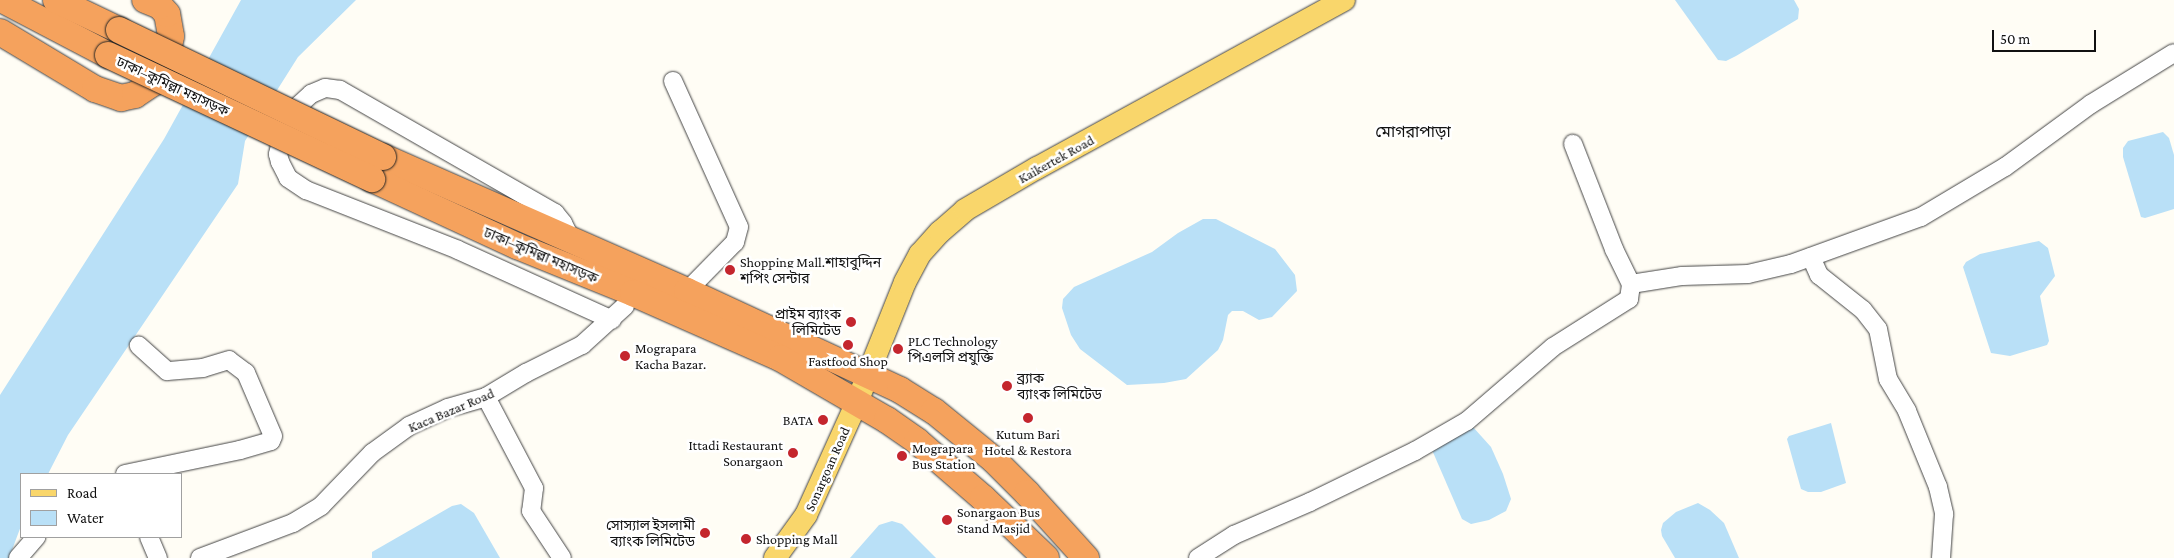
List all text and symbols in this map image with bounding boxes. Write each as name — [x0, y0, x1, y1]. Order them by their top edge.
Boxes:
scale bar — [1994, 20, 2098, 52]
text: 50 m — [2000, 31, 2030, 47]
street label: ঢাকা–কুমিল্লা মহাসড়ক — [114, 53, 232, 119]
district label: মোগরাপাড়া — [1375, 122, 1451, 142]
street label: Kaikertek Road — [1015, 131, 1097, 187]
street label: ঢাকা–কুমিল্লা মহাসড়ক — [481, 223, 601, 287]
place label: Shopping Mall.শাহাবুদ্দিন শপিং সেন্টার — [740, 254, 881, 286]
marker: Shopping Mall.শাহাবুদ্দিন শপিং সেন্টার — [724, 264, 736, 276]
place label: প্রাইম ব্যাংক লিমিটেড — [775, 306, 841, 338]
marker: প্রাইম ব্যাংক লিমিটেড — [845, 316, 857, 328]
place label: PLC Technology পিএলসি প্রযুক্তি — [908, 333, 998, 366]
marker: Fastfood Shop — [842, 339, 854, 351]
place label: Mograpara Kacha Bazar. — [635, 340, 706, 372]
marker: PLC Technology পিএলসি প্রযুক্তি — [892, 343, 904, 355]
marker: Mograpara Kacha Bazar. — [619, 350, 631, 362]
place label: Fastfood Shop — [808, 353, 888, 369]
place label: ব্র্যাক ব্যাংক লিমিটেড — [1017, 370, 1102, 402]
marker: ব্র্যাক ব্যাংক লিমিটেড — [1001, 380, 1013, 392]
street label: Kaca Bazar Road — [405, 384, 497, 436]
place label: BATA — [783, 412, 813, 428]
marker: Kutum Bari Hotel & Restora — [1022, 412, 1034, 424]
marker: BATA — [817, 414, 829, 426]
street label: Sonargoan Road — [801, 424, 853, 514]
place label: Kutum Bari Hotel & Restora — [984, 426, 1072, 458]
place label: Ittadi Restaurant Sonargaon — [688, 437, 783, 470]
place label: Mograpara Bus Station — [912, 440, 976, 472]
marker: Ittadi Restaurant Sonargaon — [787, 447, 799, 459]
marker: Mograpara Bus Station — [896, 450, 908, 462]
legend — [20, 473, 182, 538]
text: Road — [67, 485, 97, 501]
place label: Sonargaon Bus Stand Masjid — [957, 504, 1040, 536]
text: Water — [67, 510, 104, 526]
marker: Sonargaon Bus Stand Masjid — [941, 514, 953, 526]
place label: সোস্যাল ইসলামী ব্যাংক লিমিটেড — [606, 517, 695, 550]
marker: সোস্যাল ইসলামী ব্যাংক লিমিটেড — [699, 527, 711, 539]
place label: Shopping Mall — [756, 531, 838, 547]
marker: Shopping Mall — [740, 533, 752, 545]

